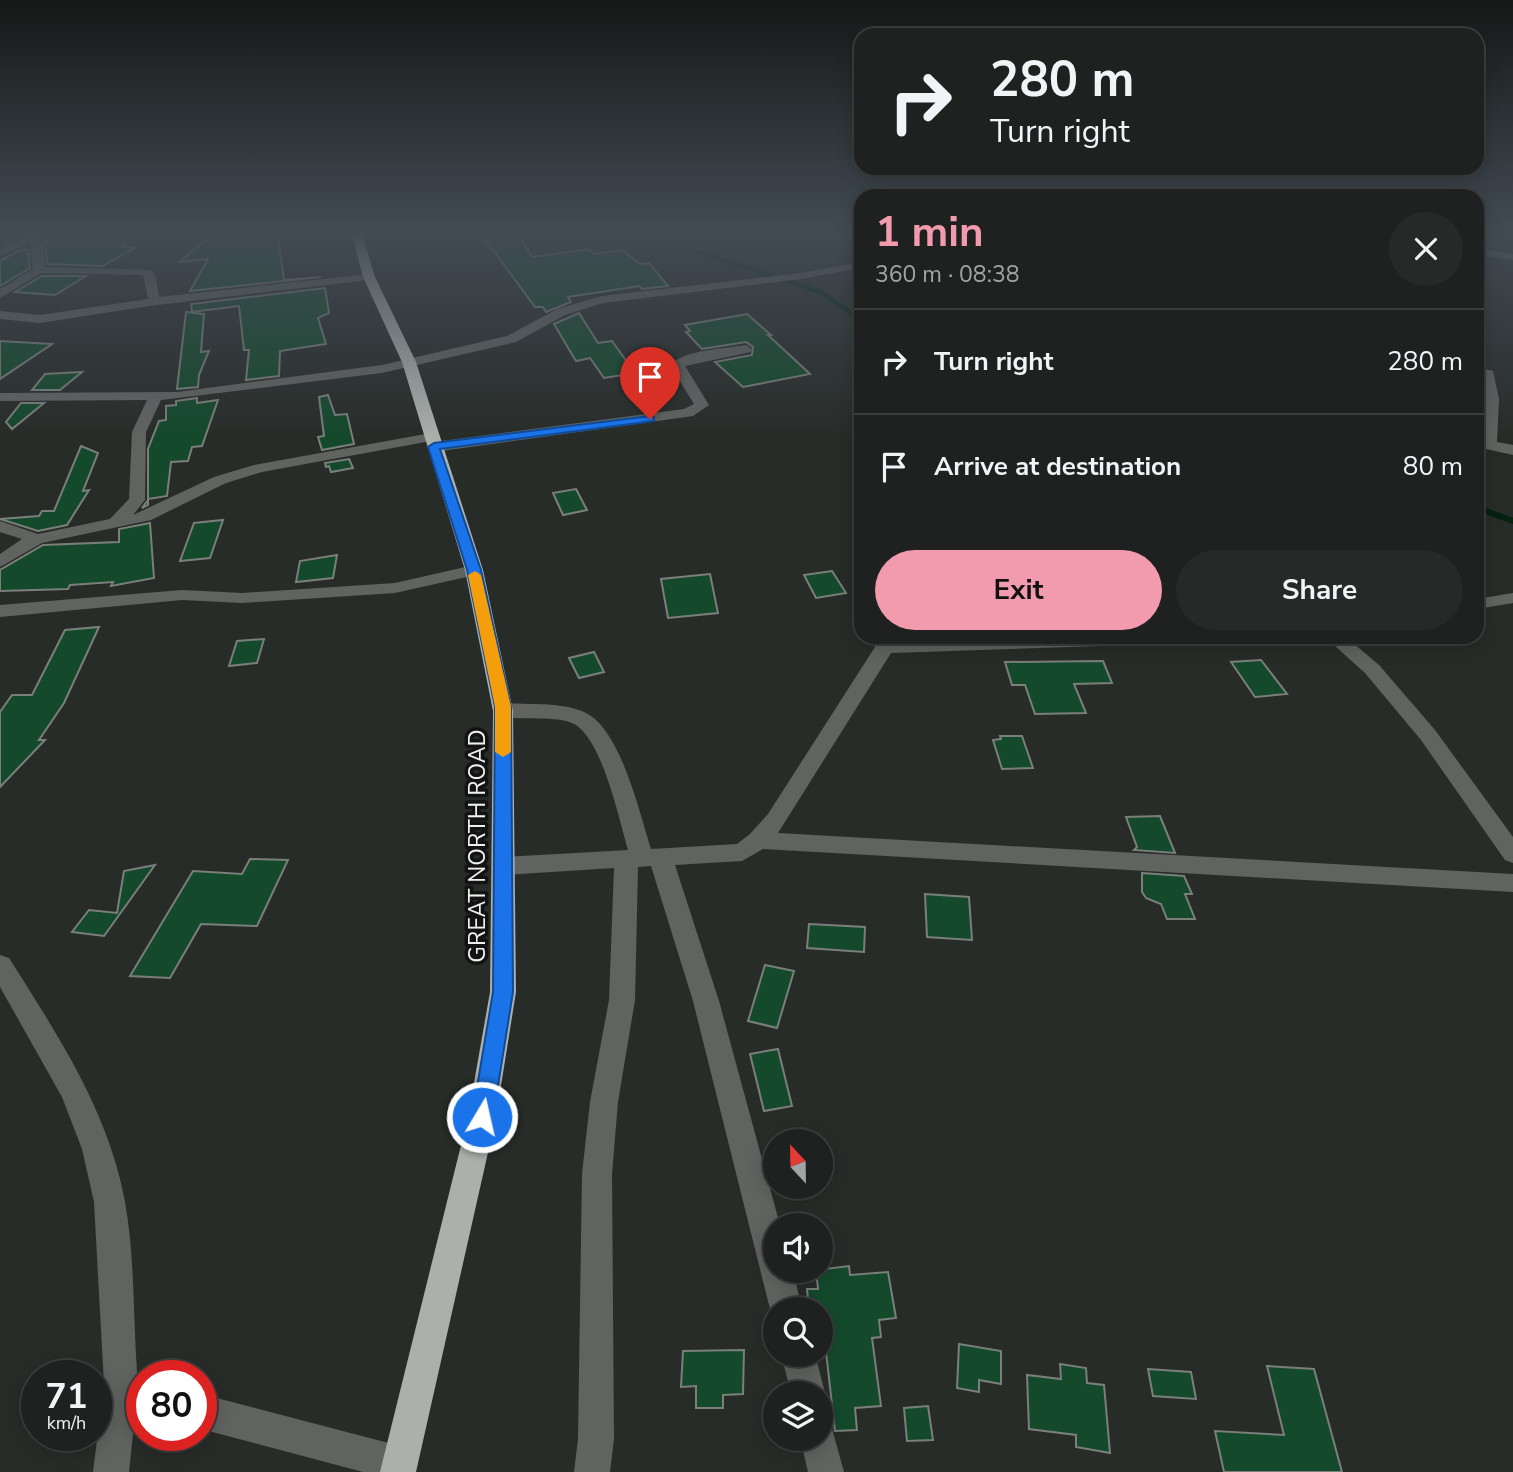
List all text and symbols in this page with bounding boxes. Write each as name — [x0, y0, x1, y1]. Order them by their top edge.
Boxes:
text: 280 m — [990, 46, 1134, 113]
icon: right — [875, 56, 966, 147]
text: Turn right — [990, 110, 1130, 153]
text: 1 min — [875, 204, 984, 261]
button: close — [1389, 212, 1463, 286]
text: 360 m · 08:38 — [875, 259, 1020, 290]
icon: right — [875, 343, 913, 381]
text: Turn right — [934, 344, 1053, 379]
text: 280 m — [1387, 344, 1463, 379]
pin — [620, 347, 680, 419]
icon: arrive — [631, 358, 669, 396]
icon: arrive — [875, 448, 913, 486]
text: Arrive at destination — [934, 449, 1181, 484]
text: 80 m — [1403, 449, 1463, 484]
button: Exit — [875, 550, 1162, 630]
button: Share — [1176, 550, 1463, 630]
street label: GREAT NORTH ROAD — [462, 729, 493, 963]
position arrow — [445, 1080, 519, 1154]
north arrow — [763, 1129, 833, 1199]
map controls — [763, 1129, 833, 1451]
button: sound — [763, 1213, 833, 1283]
button: search — [763, 1297, 833, 1367]
speed limit sign: 80 — [126, 1360, 217, 1451]
text: 71 — [45, 1373, 88, 1420]
button: layers — [763, 1381, 833, 1451]
text: km/h — [47, 1411, 86, 1435]

